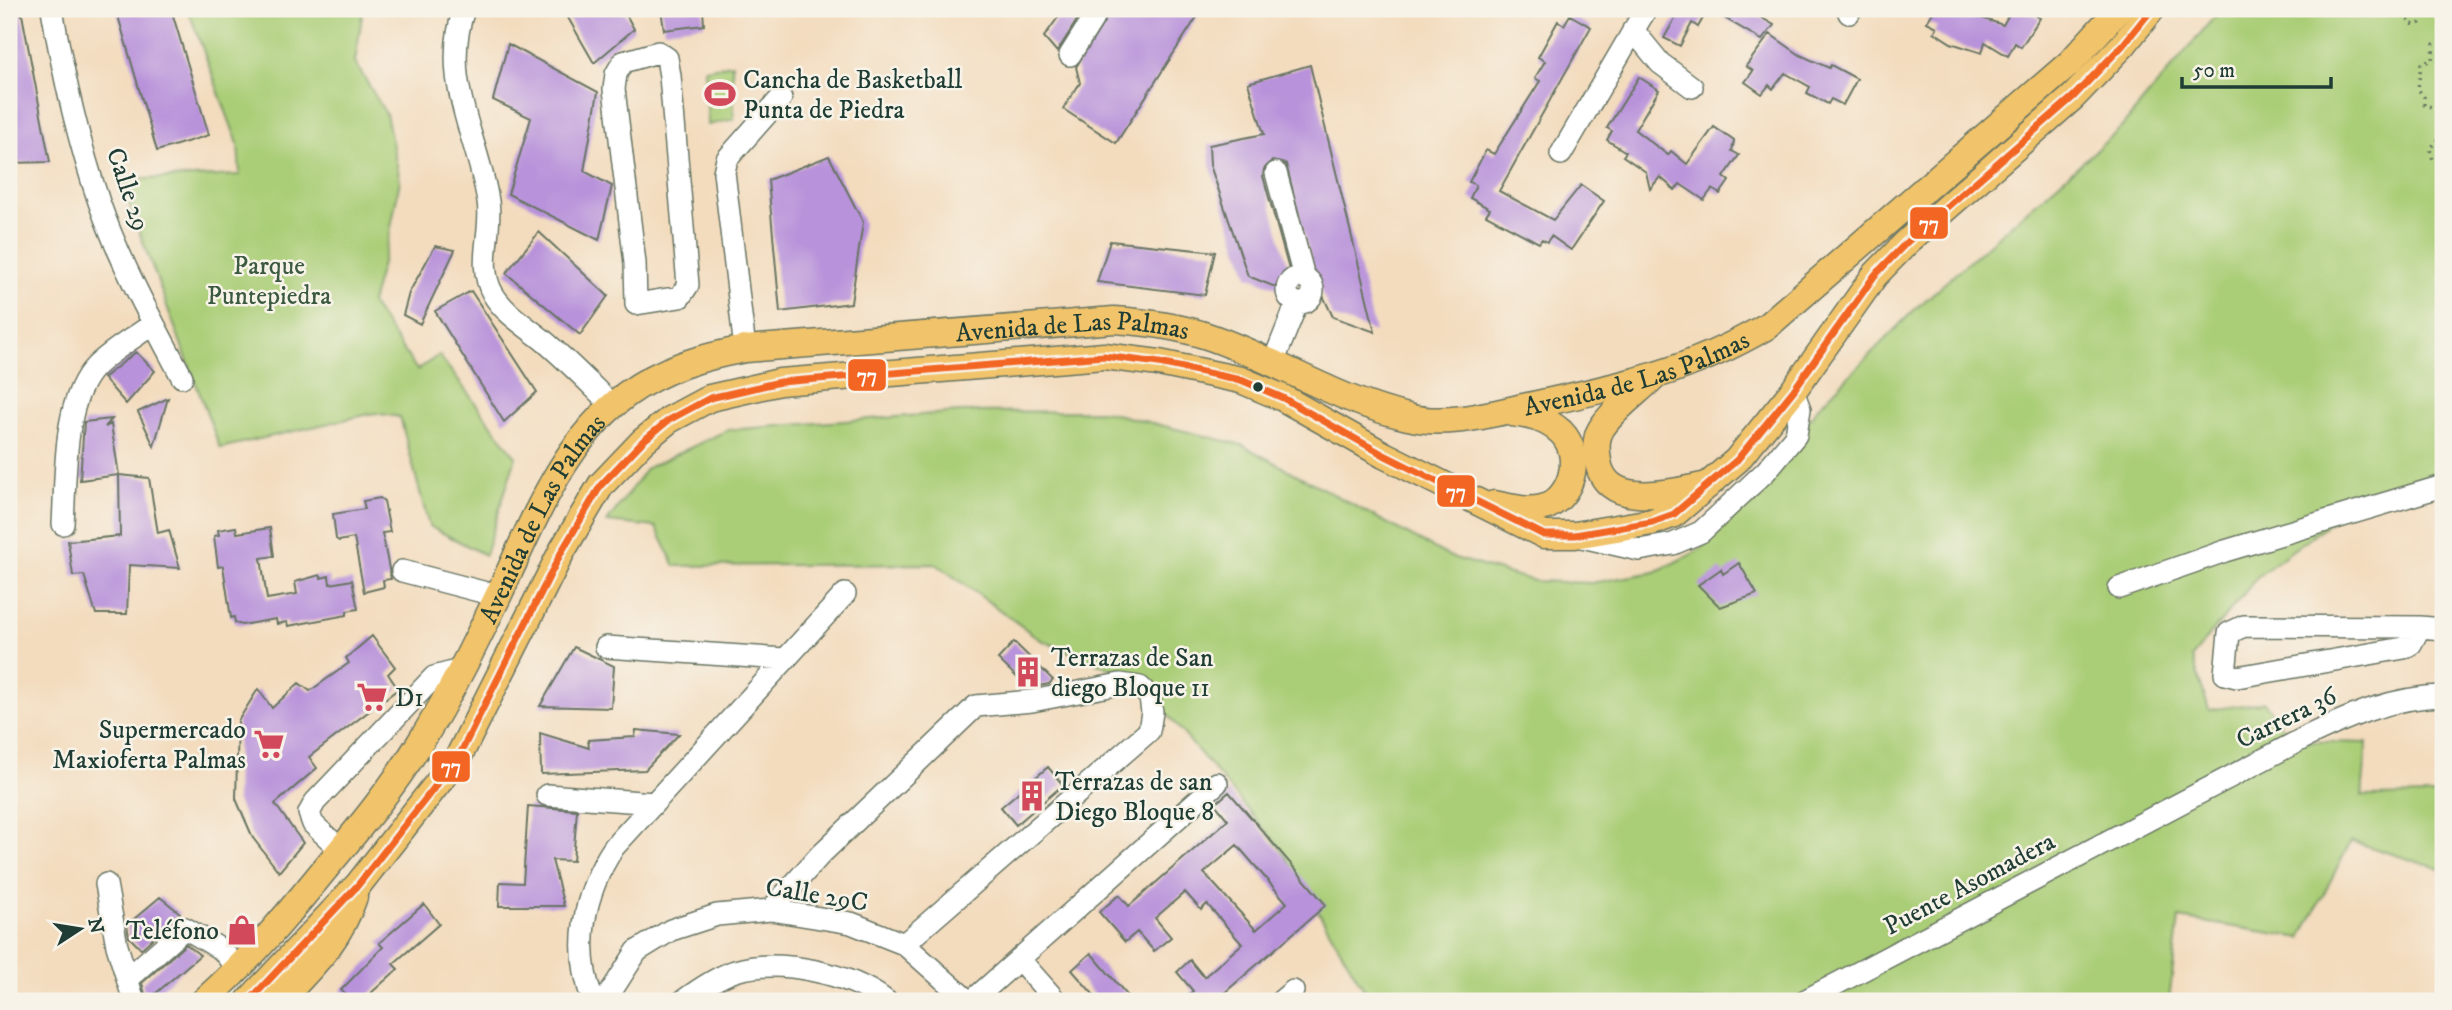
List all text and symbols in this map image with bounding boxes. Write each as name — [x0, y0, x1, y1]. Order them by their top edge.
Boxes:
scale bar — [2182, 46, 2331, 90]
text: 50 m — [2193, 58, 2235, 84]
place label: Cancha de Basketball Punta de Piedra — [743, 64, 963, 127]
sports icon: Cancha de Basketball Punta de Piedra — [703, 77, 737, 111]
street label: Calle 29 — [98, 143, 157, 235]
line badge: 77 — [1909, 206, 1949, 240]
text: 77 — [1919, 213, 1939, 236]
park label: Parque Puntepiedra — [207, 250, 331, 313]
street label: Avenida de Las Palmas — [954, 305, 1192, 350]
street label: Avenida de Las Palmas — [1521, 324, 1755, 424]
line badge: 77 — [847, 358, 887, 392]
text: 77 — [857, 365, 877, 388]
unlabelled marker — [1251, 380, 1265, 394]
street label: Avenida de Las Palmas — [472, 407, 613, 629]
line badge: 77 — [1436, 474, 1476, 508]
text: 77 — [1446, 481, 1466, 504]
place label: Terrazas de San diego Bloque 11 — [1051, 642, 1214, 705]
building icon: Terrazas de San diego Bloque 11 — [1011, 655, 1045, 689]
street label: Carrera 36 — [2231, 679, 2344, 757]
supermarket icon: D1 — [355, 680, 389, 714]
place label: D1 — [395, 682, 424, 715]
place label: Supermercado Maxioferta Palmas — [52, 714, 246, 777]
supermarket icon: Supermercado Maxioferta Palmas — [252, 727, 286, 761]
line badge: 77 — [431, 750, 471, 783]
text: 77 — [441, 756, 461, 779]
place label: Terrazas de san Diego Bloque 8 — [1055, 766, 1214, 829]
building icon: Terrazas de san Diego Bloque 8 — [1015, 779, 1049, 813]
street label: Puente Asomadera — [1878, 825, 2061, 943]
street label: Calle 29C — [763, 871, 870, 920]
north arrow — [46, 894, 116, 964]
shop icon: Teléfono — [225, 913, 259, 947]
place label: Teléfono — [126, 915, 219, 948]
text: N — [82, 916, 108, 936]

